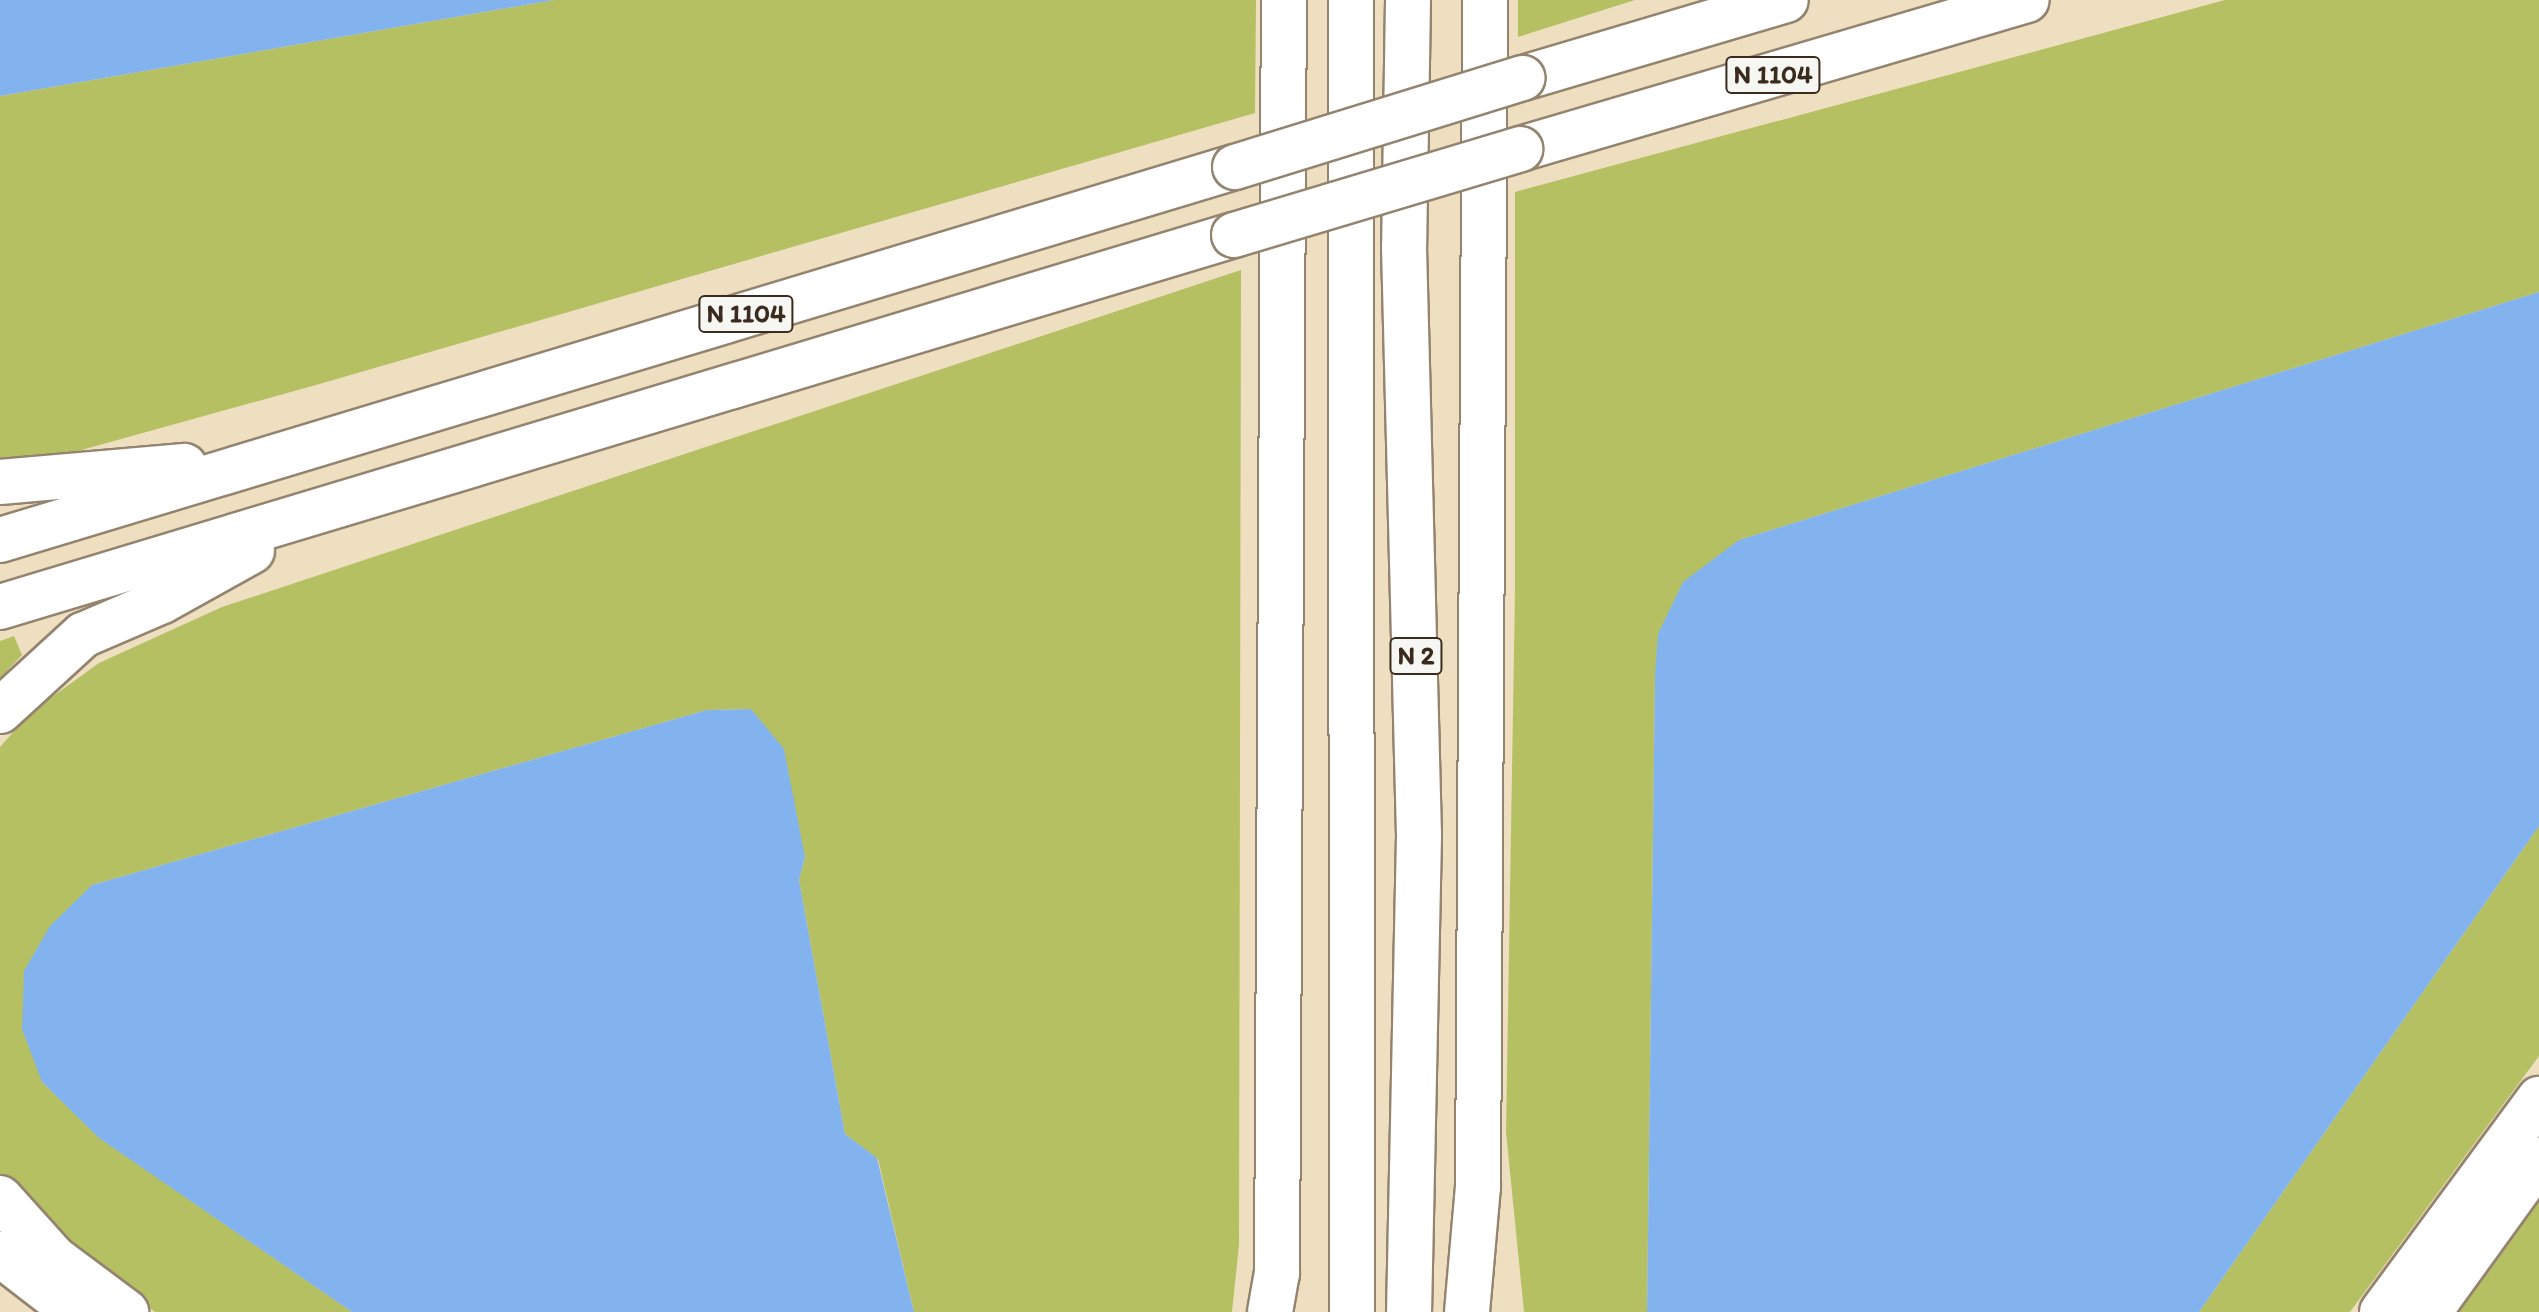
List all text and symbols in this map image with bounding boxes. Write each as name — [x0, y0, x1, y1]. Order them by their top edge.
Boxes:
road number: N 1104 — [1725, 53, 1821, 97]
road number: N 1104 — [698, 292, 794, 336]
road number: N 2 — [1388, 634, 1444, 678]

